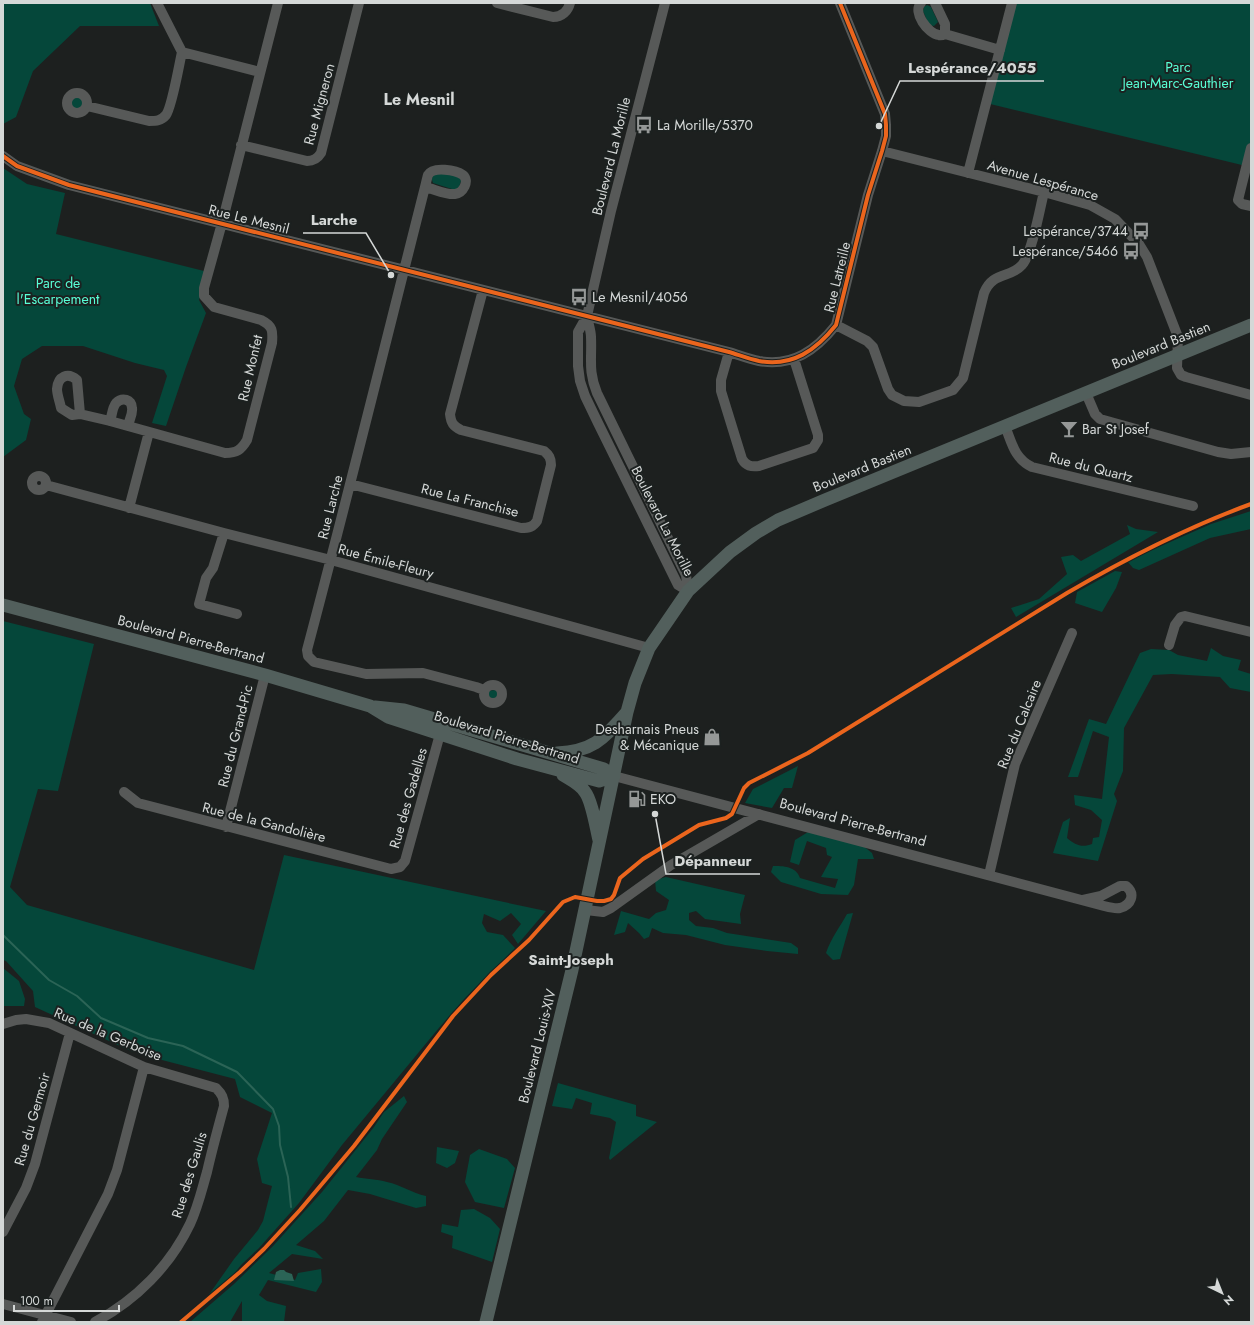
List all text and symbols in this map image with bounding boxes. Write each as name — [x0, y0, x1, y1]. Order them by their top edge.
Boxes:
callout: Lespérance/4055 — [900, 54, 1044, 81]
text: Lespérance/4055 — [908, 57, 1036, 79]
park label: Parc Jean-Marc-Gauthier — [1120, 57, 1234, 93]
street label: Rue Migneron — [299, 61, 339, 147]
district label: Le Mesnil — [383, 88, 455, 111]
street label: Boulevard La Morille — [587, 95, 635, 217]
bus stop icon: La Morille/5370 — [634, 115, 654, 135]
place label: La Morille/5370 — [657, 115, 753, 135]
street label: Avenue Lespérance — [985, 155, 1101, 205]
street label: Rue Le Mesnil — [206, 199, 292, 239]
callout: Larche — [303, 206, 366, 233]
text: Larche — [311, 209, 358, 231]
place label: Lespérance/3744 — [1023, 221, 1128, 241]
bus stop icon: Lespérance/3744 — [1131, 221, 1151, 241]
street label: Rue Latreille — [819, 240, 855, 314]
place label: Lespérance/5466 — [1012, 241, 1118, 261]
bus stop icon: Lespérance/5466 — [1121, 241, 1141, 261]
park label: Parc de l'Escarpement — [17, 273, 100, 309]
bus stop icon: Le Mesnil/4056 — [569, 287, 589, 307]
place label: Le Mesnil/4056 — [592, 287, 688, 307]
street label: Boulevard Bastien — [1109, 316, 1213, 374]
street label: Rue Monfet — [233, 332, 267, 403]
bar icon: Bar St Josef — [1059, 419, 1079, 439]
place label: Bar St Josef — [1082, 419, 1150, 439]
street label: Boulevard Bastien — [810, 439, 914, 497]
street label: Rue du Quartz — [1047, 447, 1136, 487]
street label: Boulevard La Morille — [627, 462, 699, 580]
street label: Rue Larche — [312, 473, 348, 541]
street label: Rue La Franchise — [419, 478, 521, 522]
street label: Rue Émile-Fleury — [336, 539, 437, 584]
street label: Boulevard Pierre-Bertrand — [115, 610, 267, 668]
street label: Rue du Calcaire — [992, 676, 1046, 772]
street label: Rue du Grand-Pic — [213, 683, 257, 789]
street label: Boulevard Pierre-Bertrand — [432, 705, 582, 769]
place label: Desharnais Pneus & Mécanique — [595, 719, 699, 755]
shop icon: Desharnais Pneus & Mécanique — [702, 727, 722, 747]
street label: Rue des Gadelles — [384, 745, 432, 851]
fuel station icon: EKO — [627, 789, 647, 809]
place label: EKO — [650, 789, 676, 809]
street label: Boulevard Pierre-Bertrand — [777, 793, 929, 851]
street label: Rue de la Gandolière — [200, 797, 328, 847]
callout: Dépanneur — [666, 847, 760, 874]
text: Dépanneur — [674, 850, 753, 872]
district label: Saint-Joseph — [528, 949, 614, 971]
street label: Boulevard Louis-XIV — [513, 986, 561, 1105]
street label: Rue de la Gerboise — [51, 1002, 165, 1066]
street label: Rue du Germoir — [9, 1070, 55, 1168]
street label: Rue des Gaulis — [166, 1129, 212, 1221]
north arrow — [1202, 1273, 1242, 1313]
scale bar — [14, 1287, 119, 1313]
text: N — [1220, 1291, 1237, 1309]
text: 100 m — [20, 1292, 53, 1310]

